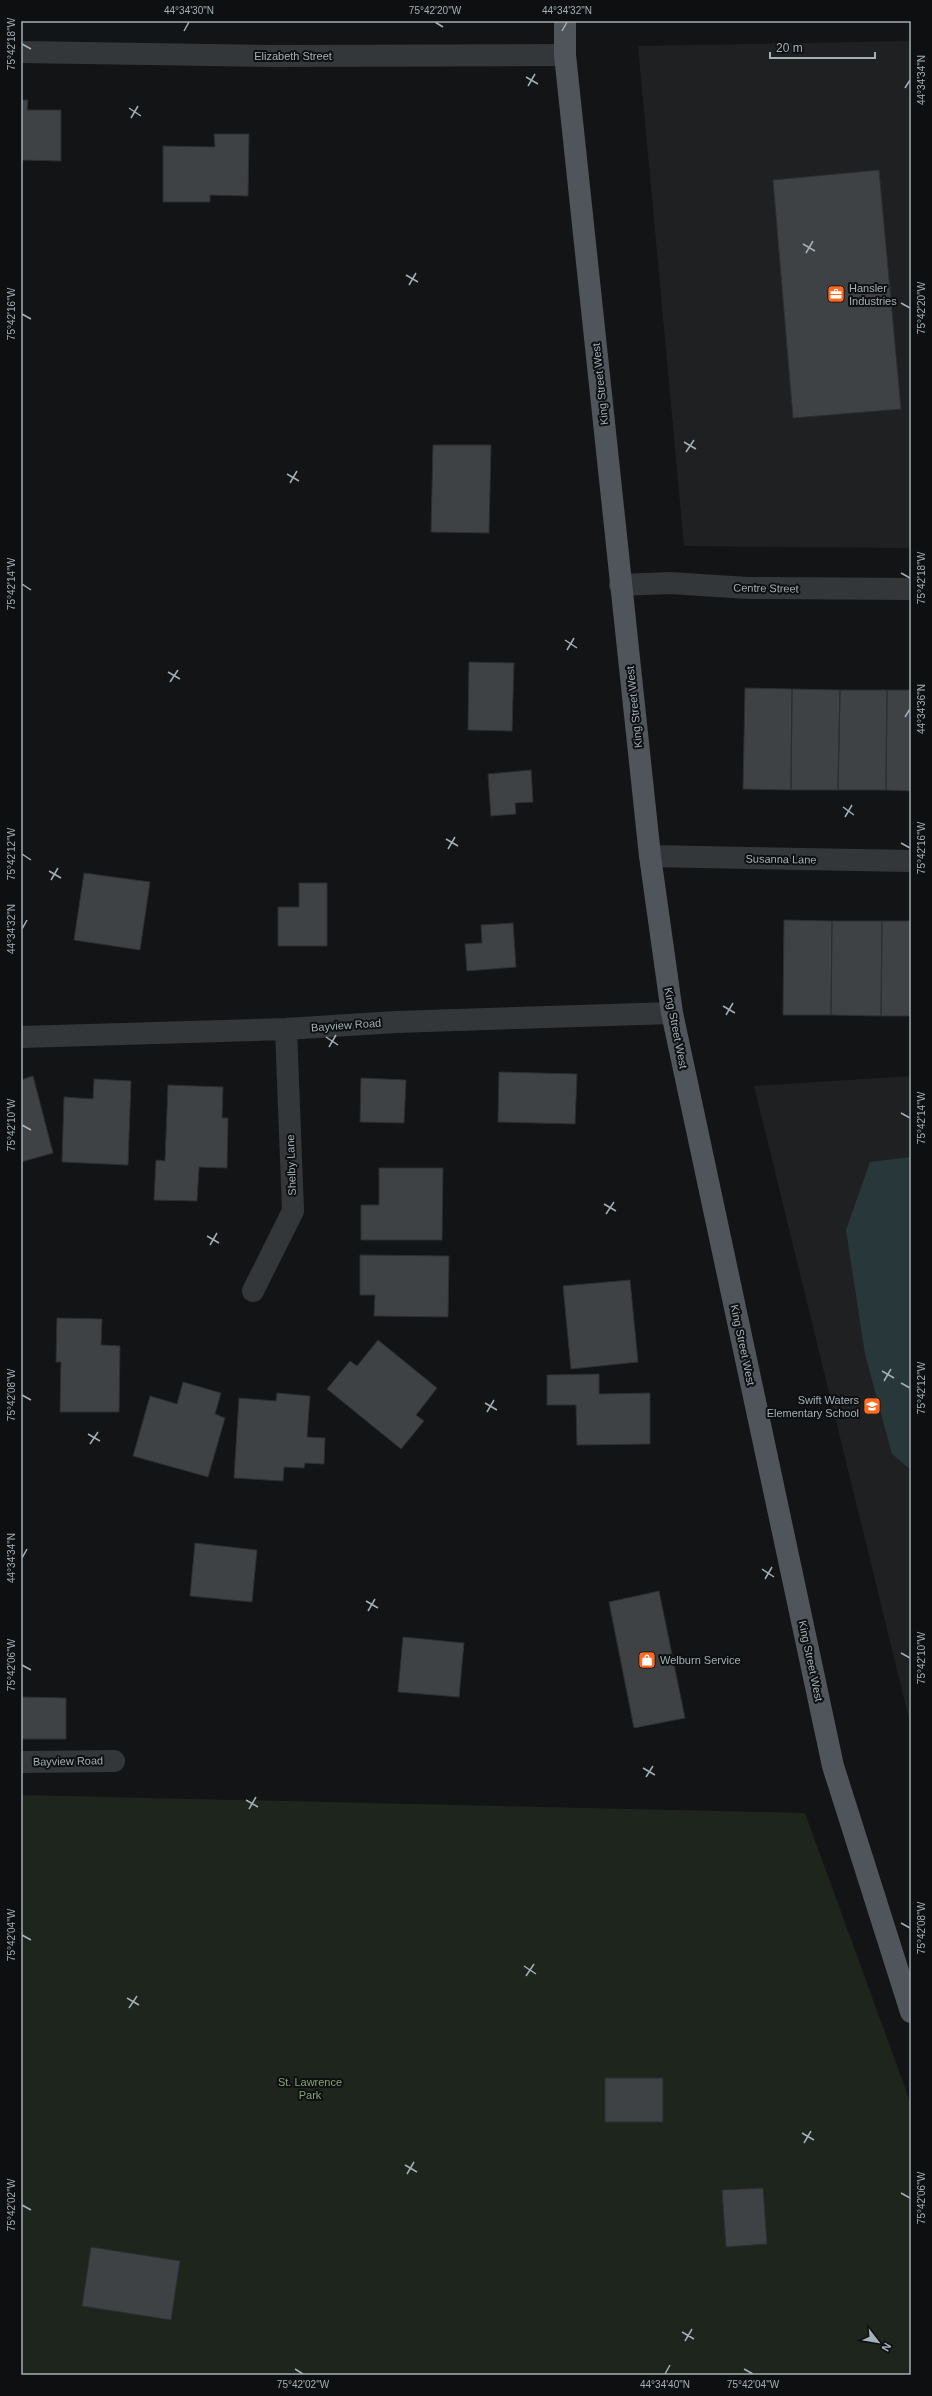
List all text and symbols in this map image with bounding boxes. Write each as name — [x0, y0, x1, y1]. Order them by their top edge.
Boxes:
text: 44°34'30"N — [164, 5, 214, 16]
text: 75°42'20"W — [409, 5, 462, 16]
text: 44°34'32"N — [542, 5, 592, 16]
text: 75°42'18"W — [6, 17, 17, 70]
scale bar — [770, 34, 875, 60]
text: 20 m — [776, 41, 803, 55]
street label: Elizabeth Street — [254, 50, 332, 62]
text: 44°34'34"N — [916, 55, 927, 105]
text: 75°42'20"W — [916, 281, 927, 334]
place label: Hansler Industries — [849, 282, 897, 307]
office icon: Hansler Industries — [826, 284, 846, 304]
text: 75°42'16"W — [6, 287, 17, 340]
street label: King Street West — [590, 342, 610, 426]
text: 75°42'18"W — [916, 551, 927, 604]
text: 75°42'14"W — [6, 557, 17, 610]
street label: Centre Street — [733, 581, 799, 595]
street label: King Street West — [624, 665, 644, 749]
text: 44°34'36"N — [916, 684, 927, 734]
text: 75°42'16"W — [916, 821, 927, 874]
text: 75°42'12"W — [6, 827, 17, 880]
street label: Susanna Lane — [745, 852, 817, 866]
text: 44°34'32"N — [6, 904, 17, 954]
street label: King Street West — [662, 986, 690, 1070]
street label: Bayview Road — [311, 1017, 381, 1033]
text: 75°42'14"W — [916, 1091, 927, 1144]
text: 75°42'10"W — [6, 1098, 17, 1151]
street label: Shelby Lane — [284, 1134, 298, 1196]
street label: King Street West — [729, 1303, 757, 1387]
text: 75°42'12"W — [916, 1361, 927, 1414]
text: 75°42'08"W — [6, 1368, 17, 1421]
place label: Swift Waters Elementary School — [767, 1394, 859, 1419]
school or university icon: Swift Waters Elementary School — [862, 1396, 882, 1416]
text: 44°34'34"N — [6, 1533, 17, 1583]
street label: King Street West — [797, 1619, 825, 1703]
text: 75°42'10"W — [916, 1631, 927, 1684]
text: 75°42'06"W — [6, 1638, 17, 1691]
shop icon: Welburn Service — [637, 1650, 657, 1670]
place label: Welburn Service — [660, 1654, 741, 1666]
street label: Bayview Road — [33, 1754, 103, 1768]
text: 75°42'08"W — [916, 1901, 927, 1954]
text: 75°42'04"W — [6, 1908, 17, 1961]
park label: St. Lawrence Park — [278, 2076, 342, 2101]
text: 75°42'06"W — [916, 2171, 927, 2224]
text: 75°42'02"W — [6, 2178, 17, 2231]
north arrow — [858, 2322, 898, 2362]
text: N — [879, 2341, 894, 2354]
text: 75°42'02"W — [277, 2379, 330, 2390]
text: 44°34'40"N — [640, 2379, 690, 2390]
text: 75°42'04"W — [727, 2379, 780, 2390]

